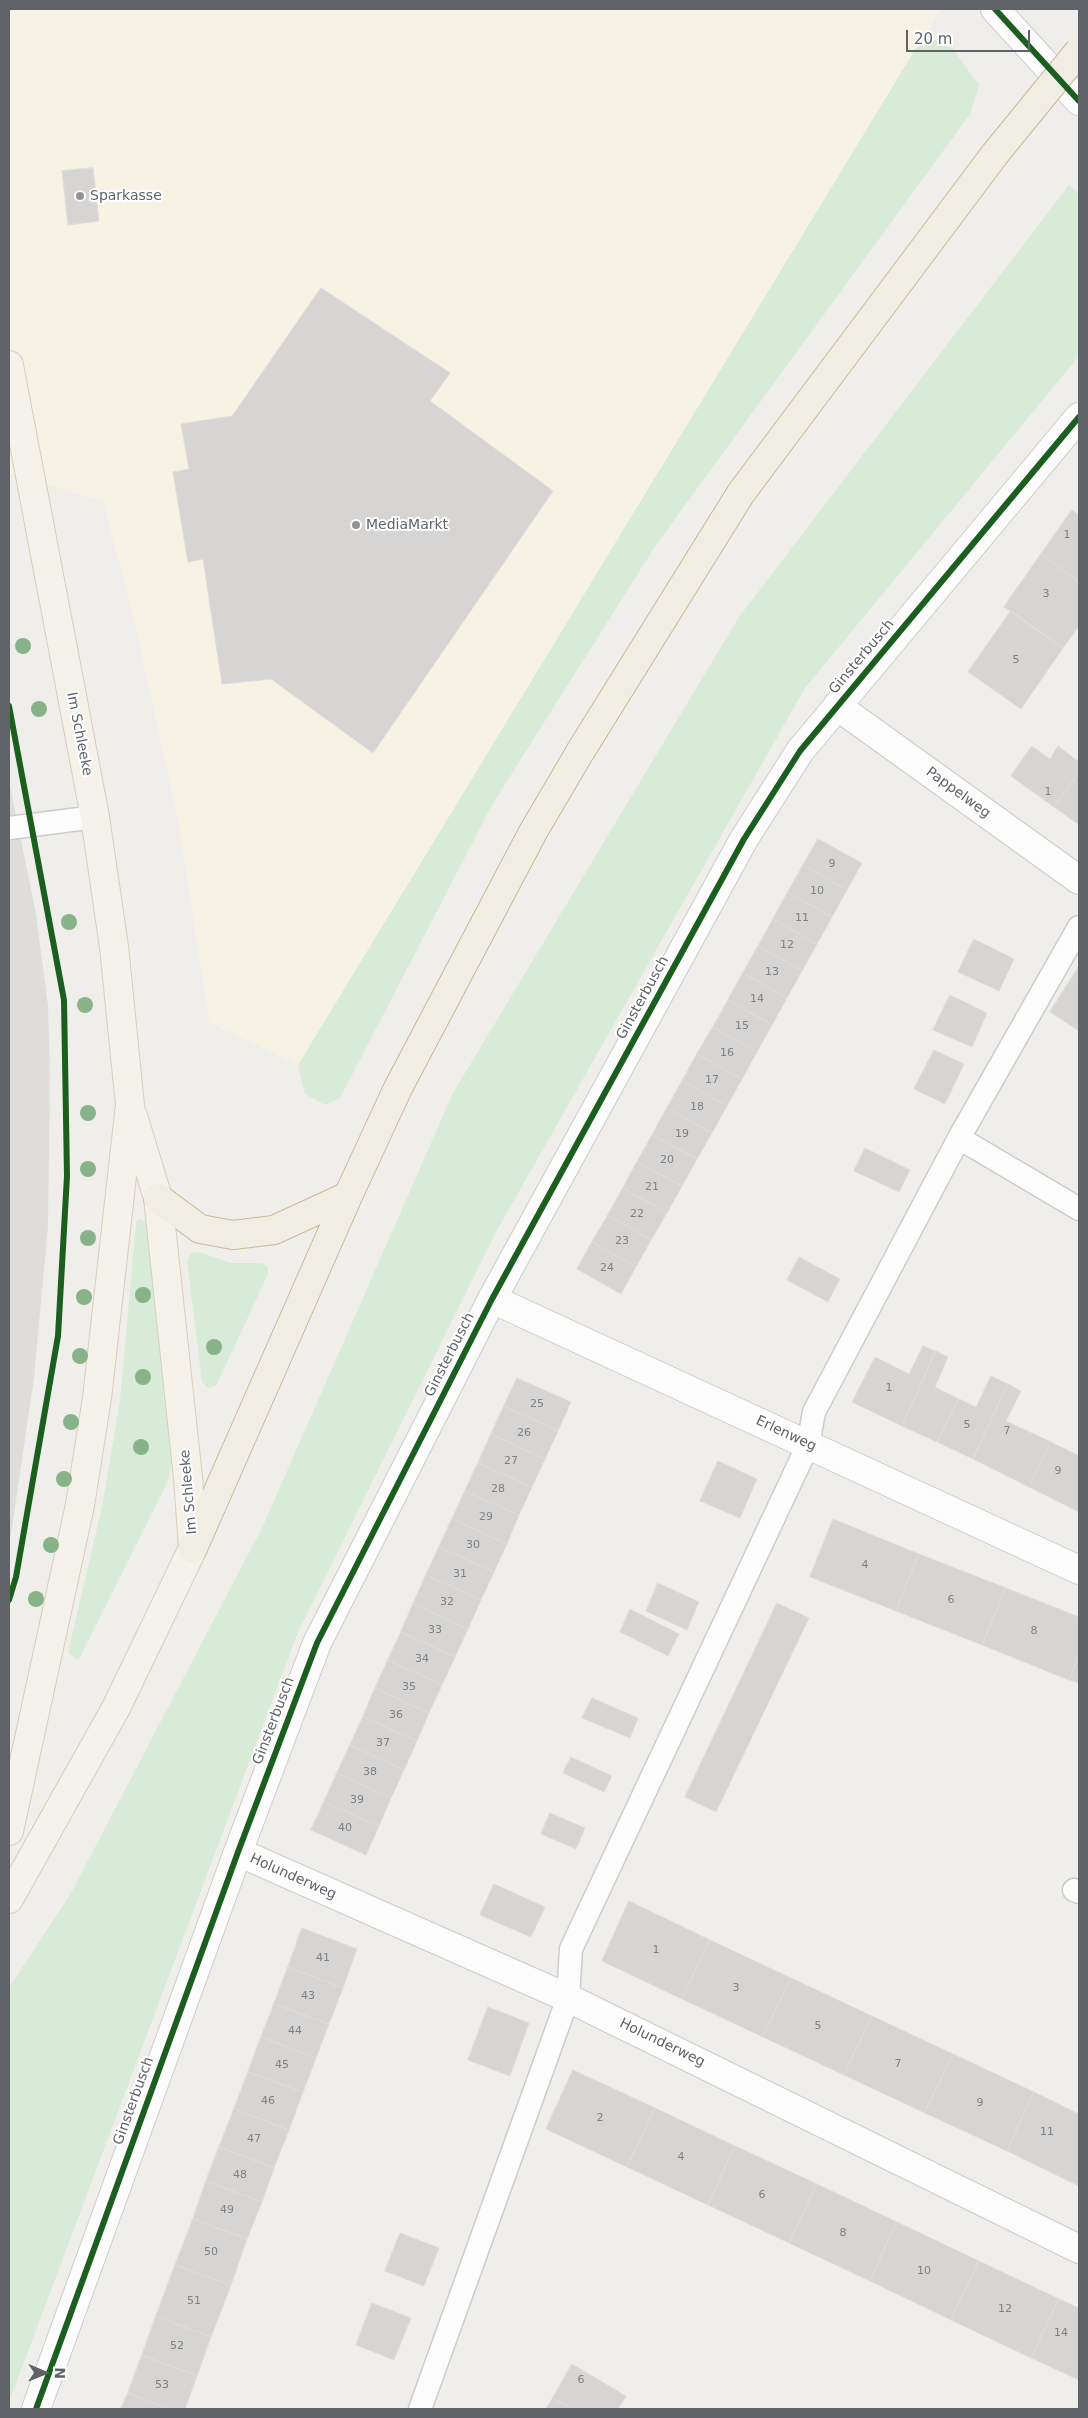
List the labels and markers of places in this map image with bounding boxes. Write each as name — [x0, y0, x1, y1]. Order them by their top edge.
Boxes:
place label: Sparkasse — [90, 188, 162, 204]
marker: Sparkasse — [74, 190, 86, 202]
place label: MediaMarkt — [366, 517, 448, 533]
marker: MediaMarkt — [350, 519, 362, 531]

